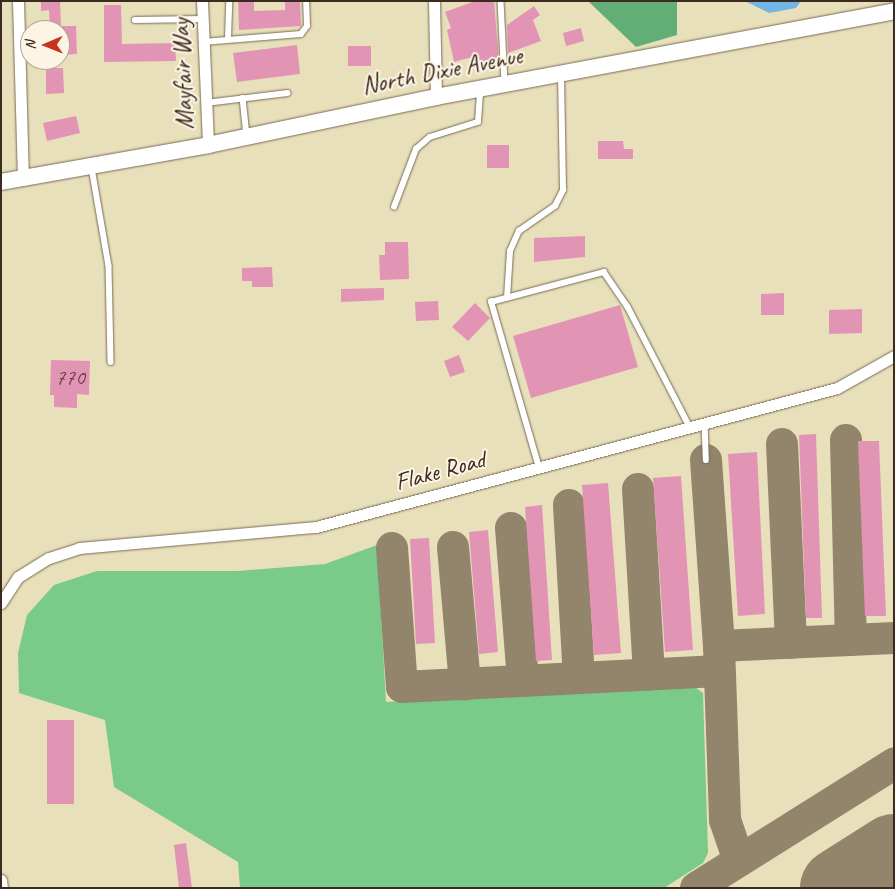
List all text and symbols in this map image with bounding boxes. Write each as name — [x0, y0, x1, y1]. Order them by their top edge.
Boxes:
street label: Mayfair Way — [166, 18, 200, 130]
north arrow — [20, 20, 70, 70]
text: N — [22, 41, 39, 50]
street label: North Dixie Avenue — [359, 41, 525, 101]
house number: 770 — [55, 365, 85, 391]
street label: Flake Road — [392, 445, 488, 497]

